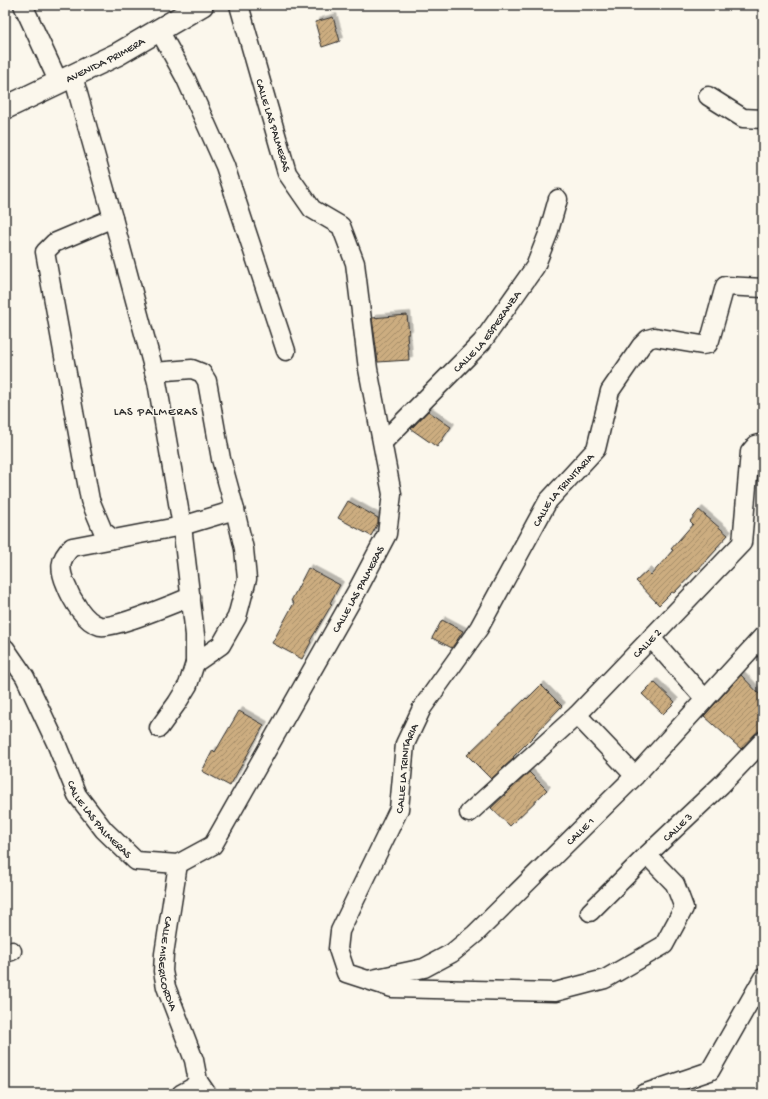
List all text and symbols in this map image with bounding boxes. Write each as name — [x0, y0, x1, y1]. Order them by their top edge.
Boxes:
street label: AVENIDA PRIMERA — [64, 36, 148, 86]
street label: CALLE LAS PALMERAS — [252, 78, 292, 174]
street label: CALLE LA ESPERANZA — [452, 289, 525, 376]
district label: LAS PALMERAS — [114, 406, 198, 420]
street label: CALLE LA TRINITARIA — [531, 451, 597, 529]
street label: CALLE LAS PALMERAS — [331, 544, 388, 635]
street label: CALLE 2 — [631, 627, 665, 661]
street label: CALLE LA TRINITARIA — [394, 722, 422, 816]
street label: CALLE LAS PALMERAS — [64, 779, 134, 862]
street label: CALLE 3 — [661, 811, 696, 845]
street label: CALLE 1 — [565, 816, 598, 848]
street label: CALLE MISERICORDIA — [155, 915, 179, 1013]

